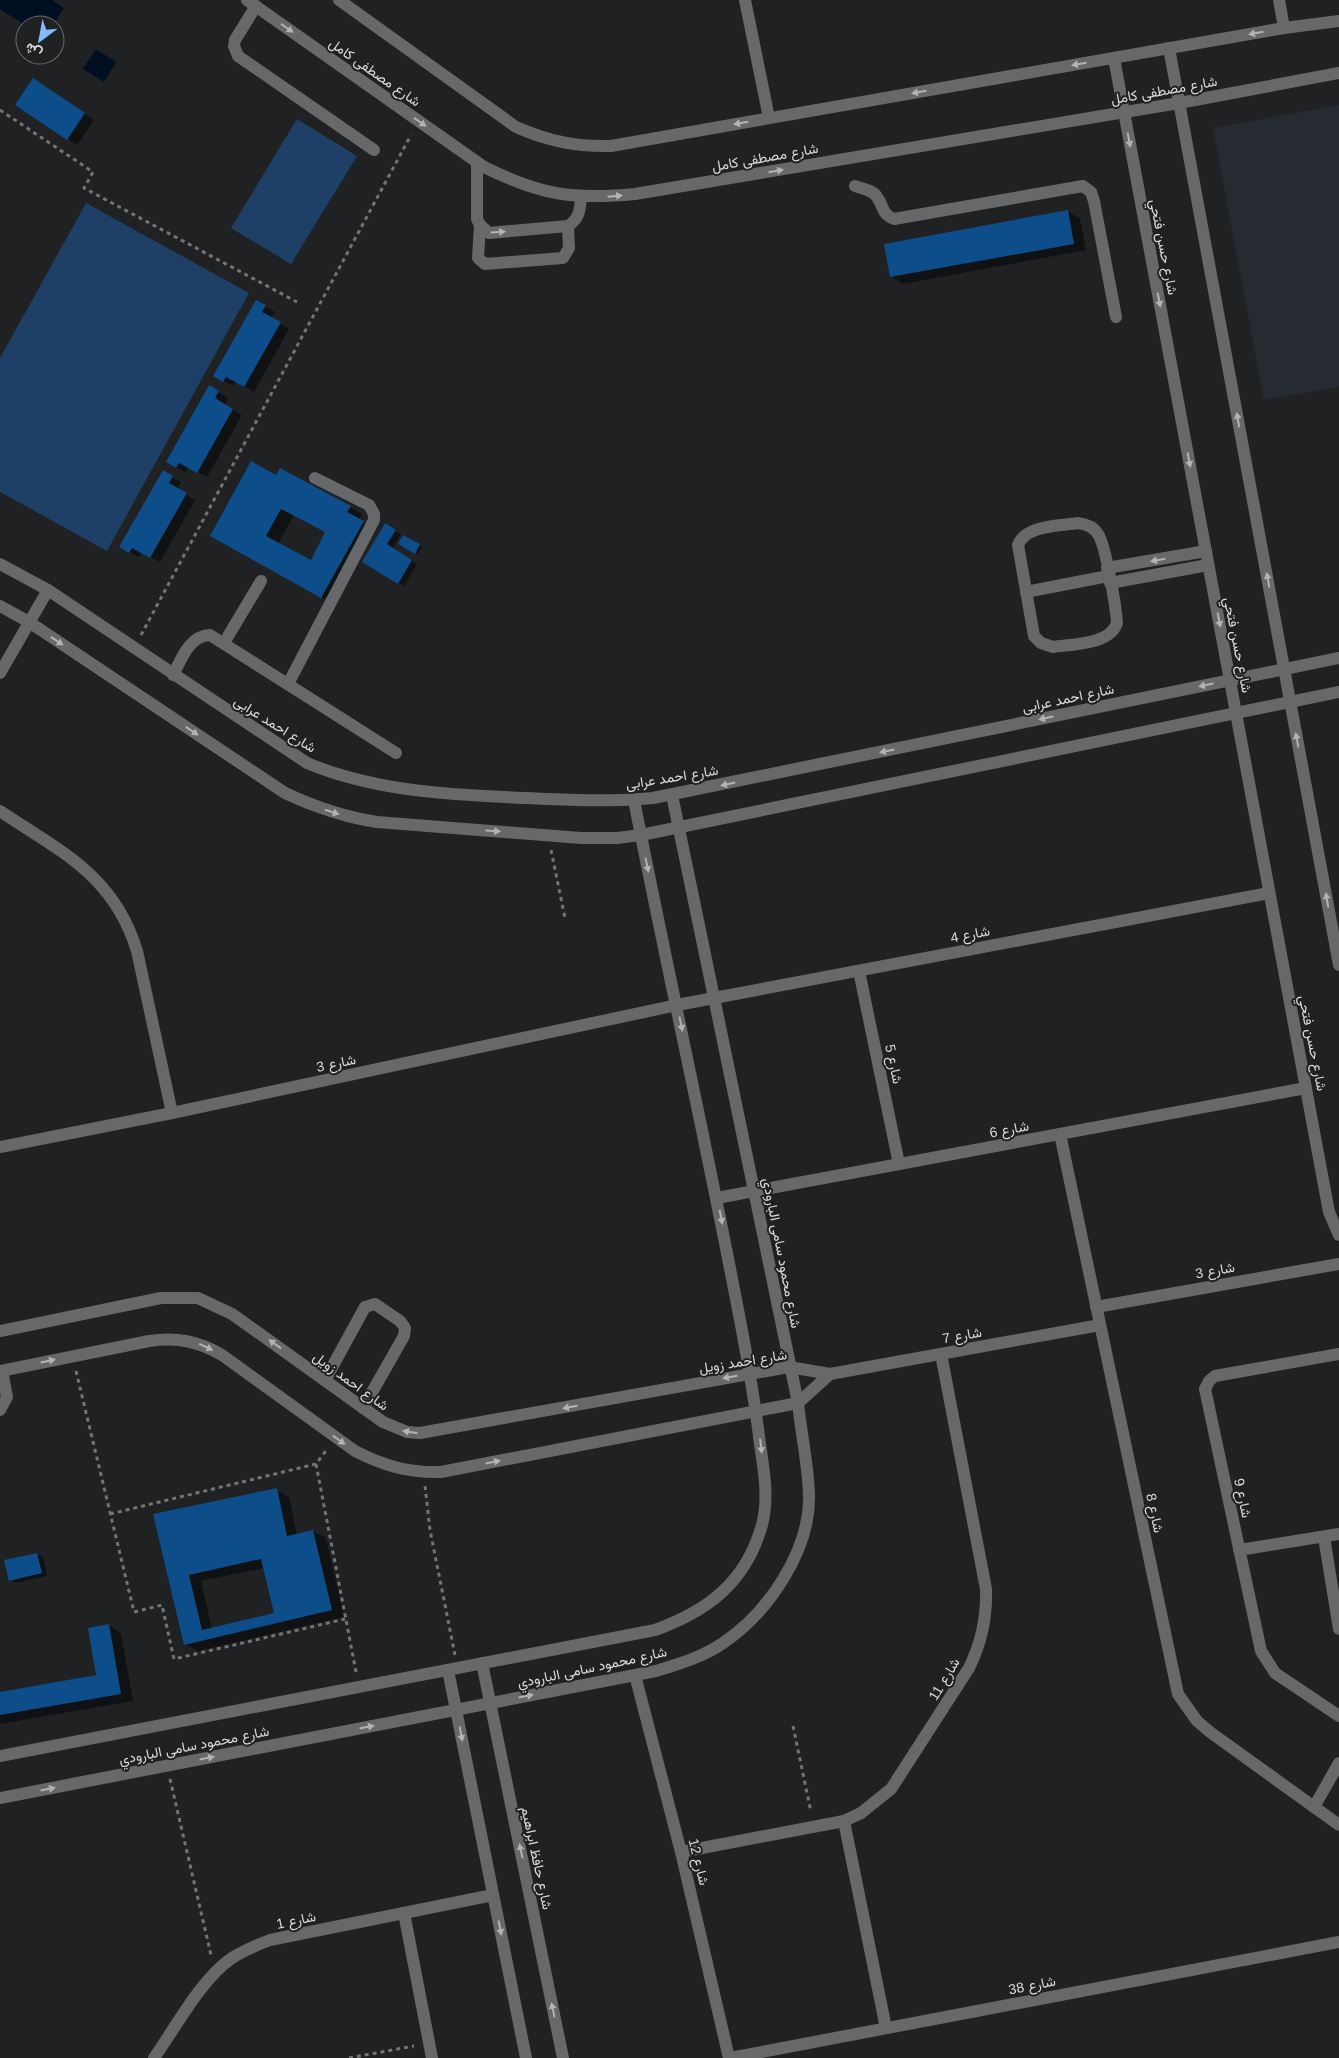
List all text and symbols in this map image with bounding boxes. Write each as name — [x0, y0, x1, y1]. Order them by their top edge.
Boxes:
north arrow — [15, 15, 65, 65]
one-way arrow — [280, 23, 294, 33]
one-way arrow — [1248, 30, 1264, 38]
street label: شارع مصطفى كامل — [325, 35, 424, 112]
text: ش — [22, 39, 45, 62]
one-way arrow — [1070, 61, 1086, 69]
street label: شارع مصطفى كامل — [1110, 73, 1219, 110]
one-way arrow — [910, 89, 926, 97]
one-way arrow — [413, 117, 427, 127]
one-way arrow — [733, 120, 749, 128]
one-way arrow — [1126, 133, 1134, 149]
street label: شارع مصطفى كامل — [711, 140, 820, 177]
one-way arrow — [768, 166, 784, 174]
one-way arrow — [607, 192, 623, 200]
street label: شارع حسن فتحي — [1143, 198, 1181, 297]
one-way arrow — [490, 228, 506, 236]
one-way arrow — [1156, 292, 1164, 308]
one-way arrow — [1234, 412, 1242, 428]
one-way arrow — [1185, 452, 1193, 468]
one-way arrow — [1149, 556, 1165, 564]
one-way arrow — [1263, 572, 1271, 588]
street label: شارع حسن فتحي — [1217, 596, 1255, 695]
one-way arrow — [1215, 612, 1223, 628]
one-way arrow — [50, 636, 63, 646]
street label: شارع احمد عرابى — [1021, 680, 1116, 718]
one-way arrow — [1197, 682, 1213, 690]
street label: شارع احمد عرابى — [230, 692, 319, 758]
one-way arrow — [1039, 714, 1054, 722]
one-way arrow — [185, 726, 199, 735]
one-way arrow — [1293, 731, 1301, 747]
one-way arrow — [880, 747, 895, 755]
street label: شارع احمد عرابى — [625, 762, 720, 795]
one-way arrow — [720, 780, 736, 788]
one-way arrow — [324, 809, 339, 816]
one-way arrow — [485, 827, 501, 835]
one-way arrow — [643, 857, 651, 872]
one-way arrow — [1323, 892, 1331, 907]
street label: شارع 4 — [949, 922, 992, 949]
street label: شارع حسن فتحي — [1292, 994, 1330, 1093]
one-way arrow — [677, 1016, 685, 1032]
street label: شارع 5 — [879, 1043, 906, 1086]
street label: شارع 3 — [315, 1051, 358, 1078]
street label: شارع 6 — [988, 1117, 1031, 1144]
street label: شارع محمود سامى البارودي — [756, 1177, 804, 1330]
one-way arrow — [717, 1210, 725, 1226]
street label: شارع 3 — [1194, 1259, 1237, 1284]
street label: شارع 7 — [941, 1324, 984, 1349]
one-way arrow — [268, 1339, 282, 1349]
one-way arrow — [199, 1342, 214, 1351]
street label: شارع احمد زويل — [698, 1346, 789, 1379]
street label: شارع احمد زويل — [309, 1348, 392, 1416]
one-way arrow — [40, 1357, 56, 1365]
one-way arrow — [722, 1374, 738, 1382]
one-way arrow — [562, 1403, 578, 1411]
one-way arrow — [402, 1427, 418, 1435]
one-way arrow — [332, 1435, 346, 1445]
one-way arrow — [757, 1439, 765, 1455]
one-way arrow — [486, 1458, 502, 1466]
street label: شارع 9 — [1228, 1477, 1255, 1520]
street label: شارع 8 — [1140, 1492, 1167, 1535]
street label: شارع محمود سامى البارودي — [516, 1643, 669, 1695]
street label: شارع 11 — [925, 1655, 965, 1705]
one-way arrow — [519, 1692, 535, 1700]
street label: شارع محمود سامى البارودي — [118, 1723, 271, 1771]
one-way arrow — [359, 1723, 374, 1731]
one-way arrow — [458, 1727, 466, 1743]
one-way arrow — [200, 1754, 215, 1762]
one-way arrow — [40, 1785, 55, 1793]
street label: شارع حافظ ابراهيم — [515, 1805, 556, 1912]
street label: شارع 12 — [683, 1837, 713, 1888]
one-way arrow — [516, 1843, 524, 1859]
street label: شارع 1 — [275, 1908, 318, 1935]
one-way arrow — [496, 1921, 504, 1936]
street label: شارع 38 — [1007, 1973, 1057, 2000]
one-way arrow — [549, 2003, 557, 2018]

